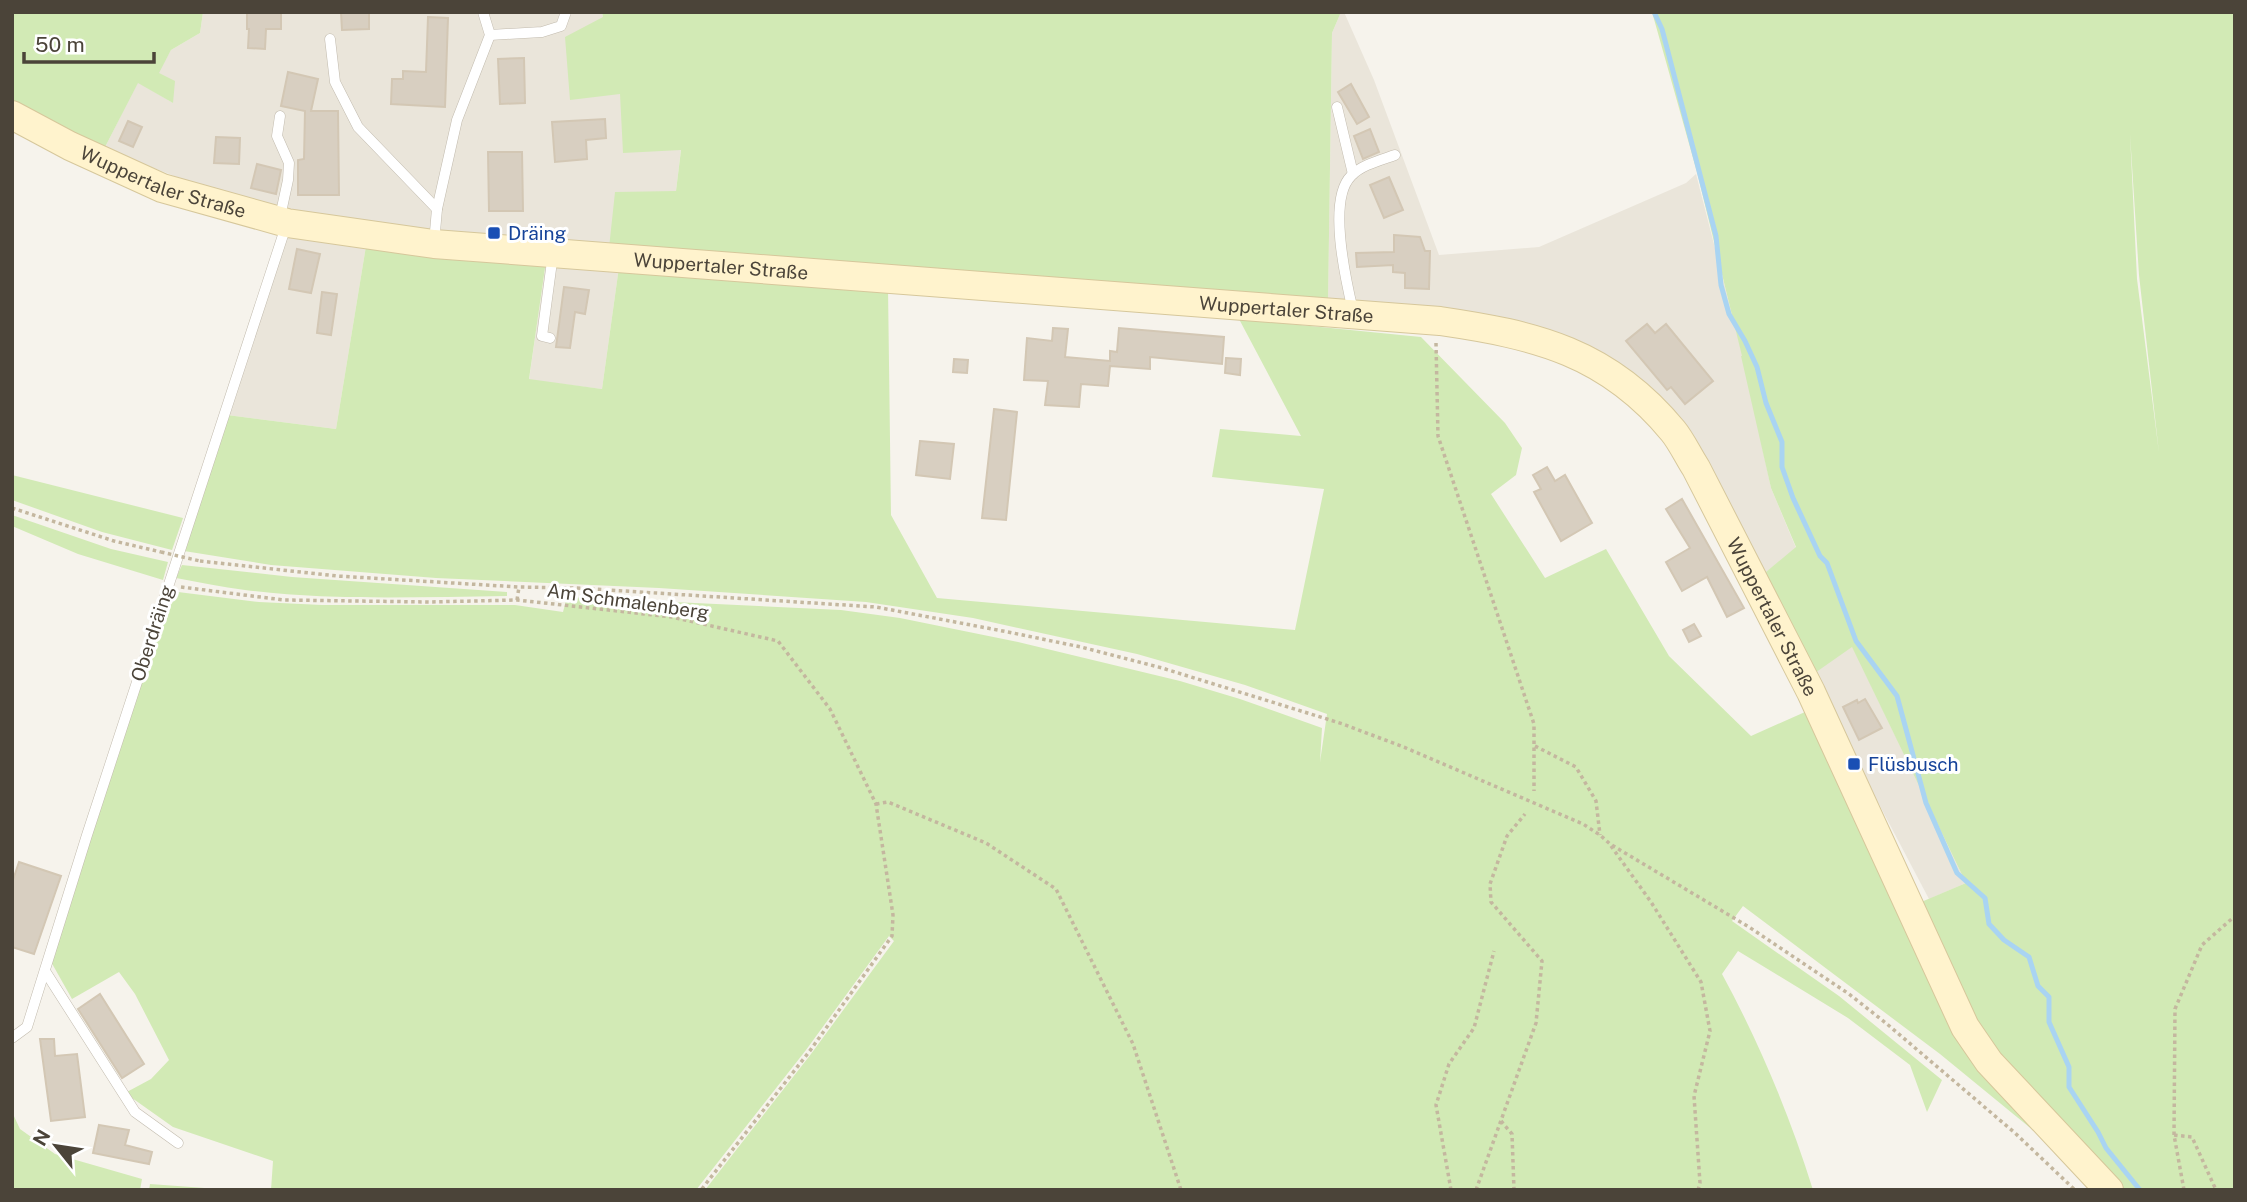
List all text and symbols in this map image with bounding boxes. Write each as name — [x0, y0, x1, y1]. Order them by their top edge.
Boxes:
scale bar — [24, 21, 154, 65]
text: 50 m — [35, 32, 85, 57]
street label: Wuppertaler Straße — [77, 141, 248, 222]
place label: Dräing — [508, 222, 567, 244]
marker: Dräing — [486, 225, 502, 241]
street label: Wuppertaler Straße — [633, 248, 809, 284]
street label: Wuppertaler Straße — [1198, 292, 1374, 327]
street label: Wuppertaler Straße — [1723, 534, 1822, 700]
street label: Am Schmalenberg — [546, 579, 711, 623]
street label: Oberdräing — [126, 582, 178, 684]
place label: Flüsbusch — [1868, 753, 1958, 775]
marker: Flüsbusch — [1846, 756, 1862, 772]
north arrow — [21, 1111, 91, 1181]
text: N — [28, 1126, 55, 1149]

